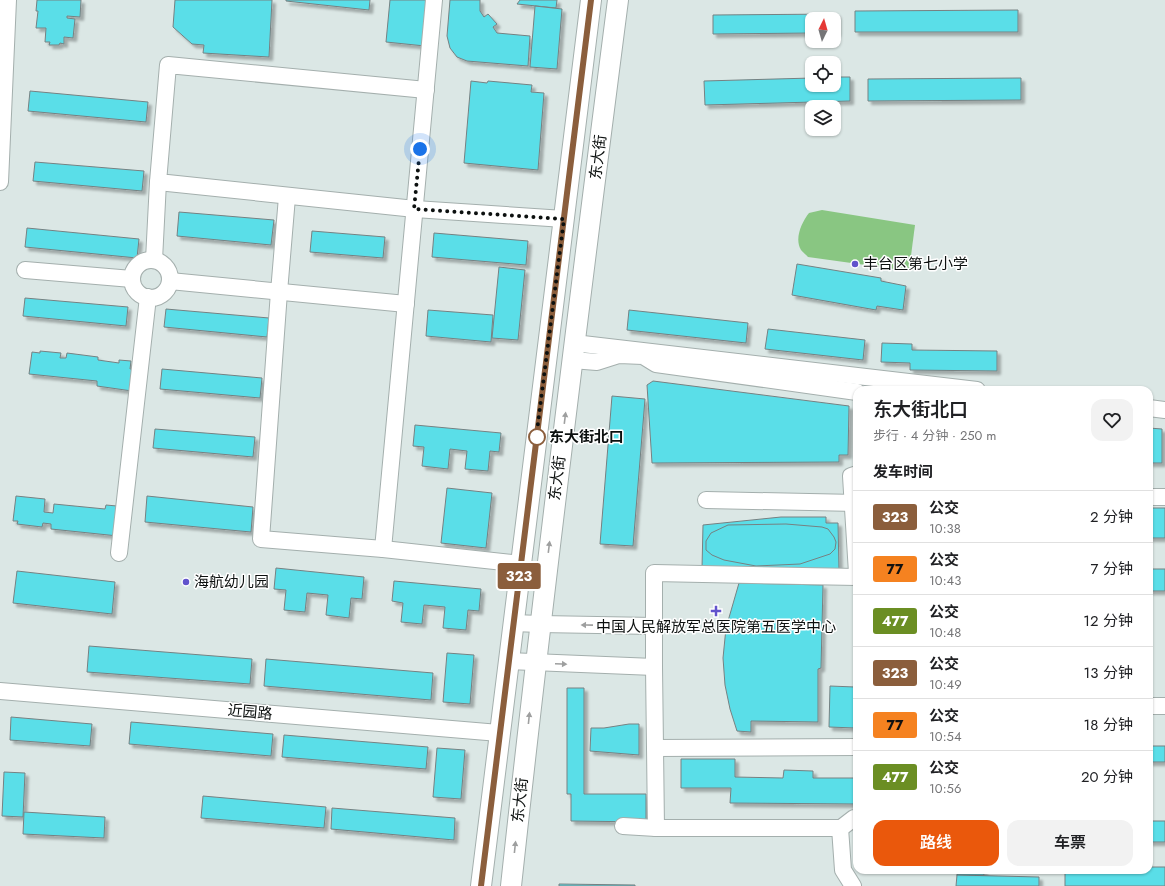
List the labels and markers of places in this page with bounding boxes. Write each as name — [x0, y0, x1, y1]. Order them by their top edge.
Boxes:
place label: 丰台区第七小学 — [863, 253, 968, 275]
marker: 丰台区第七小学 — [850, 259, 860, 269]
place label: 东大街北口 — [549, 426, 624, 448]
marker: 东大街北口 — [528, 428, 546, 446]
place label: 海航幼儿园 — [194, 571, 269, 593]
marker: 海航幼儿园 — [181, 577, 191, 587]
marker: 中国人民解放军总医院第五医学中心 — [710, 605, 722, 617]
place label: 中国人民解放军总医院第五医学中心 — [596, 616, 836, 638]

